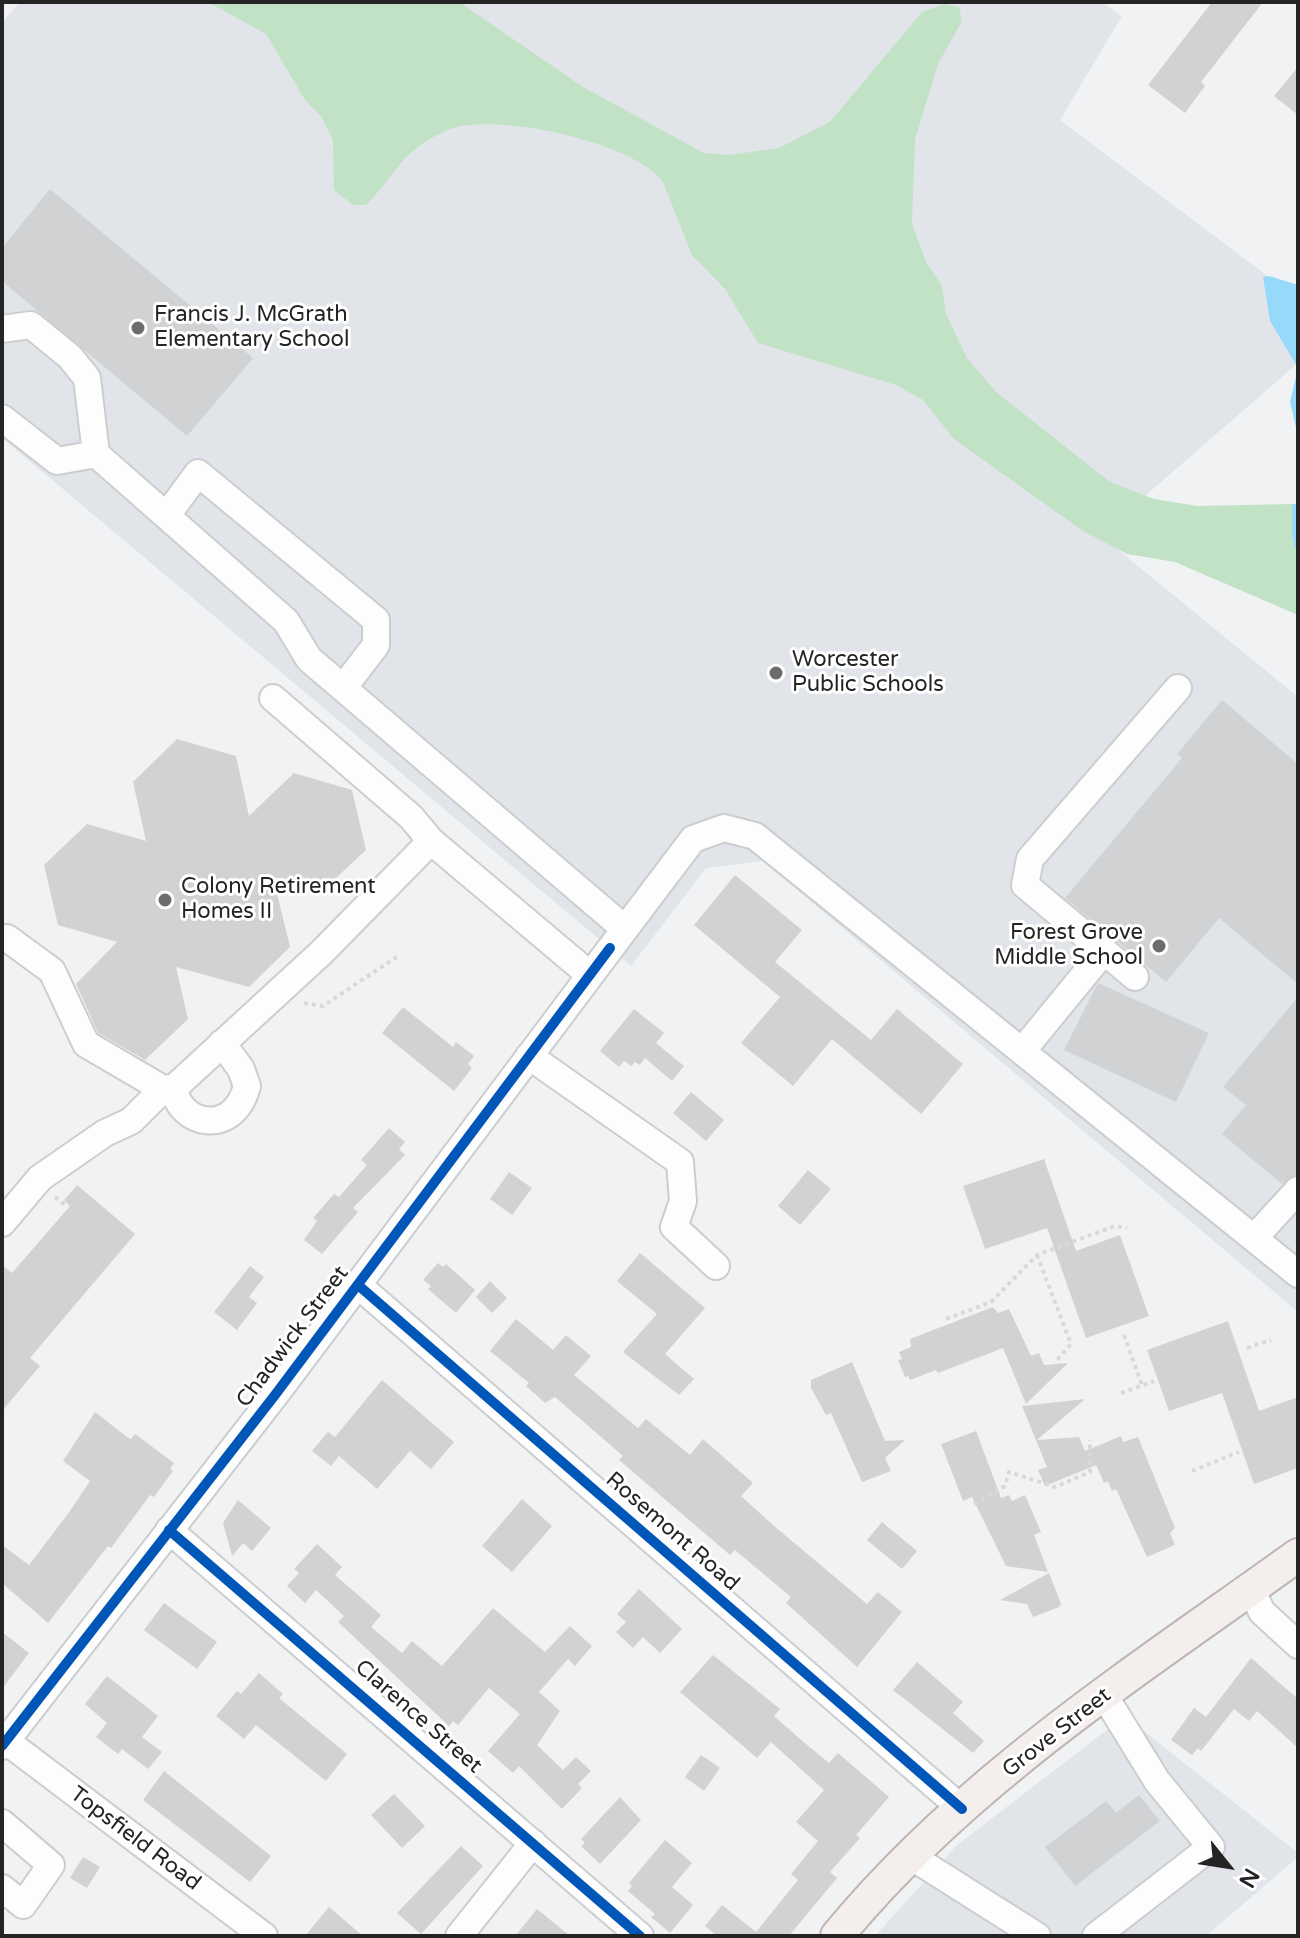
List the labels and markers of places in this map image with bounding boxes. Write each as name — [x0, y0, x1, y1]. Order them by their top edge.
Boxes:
place label: Francis J. McGrath Elementary School — [154, 302, 349, 354]
marker: Francis J. McGrath Elementary School — [129, 319, 147, 337]
place label: Worcester Public Schools — [792, 647, 944, 698]
marker: Worcester Public Schools — [767, 664, 785, 682]
place label: Colony Retirement Homes II — [181, 874, 376, 926]
marker: Colony Retirement Homes II — [156, 891, 174, 909]
place label: Forest Grove Middle School — [994, 920, 1143, 972]
marker: Forest Grove Middle School — [1150, 937, 1168, 955]

